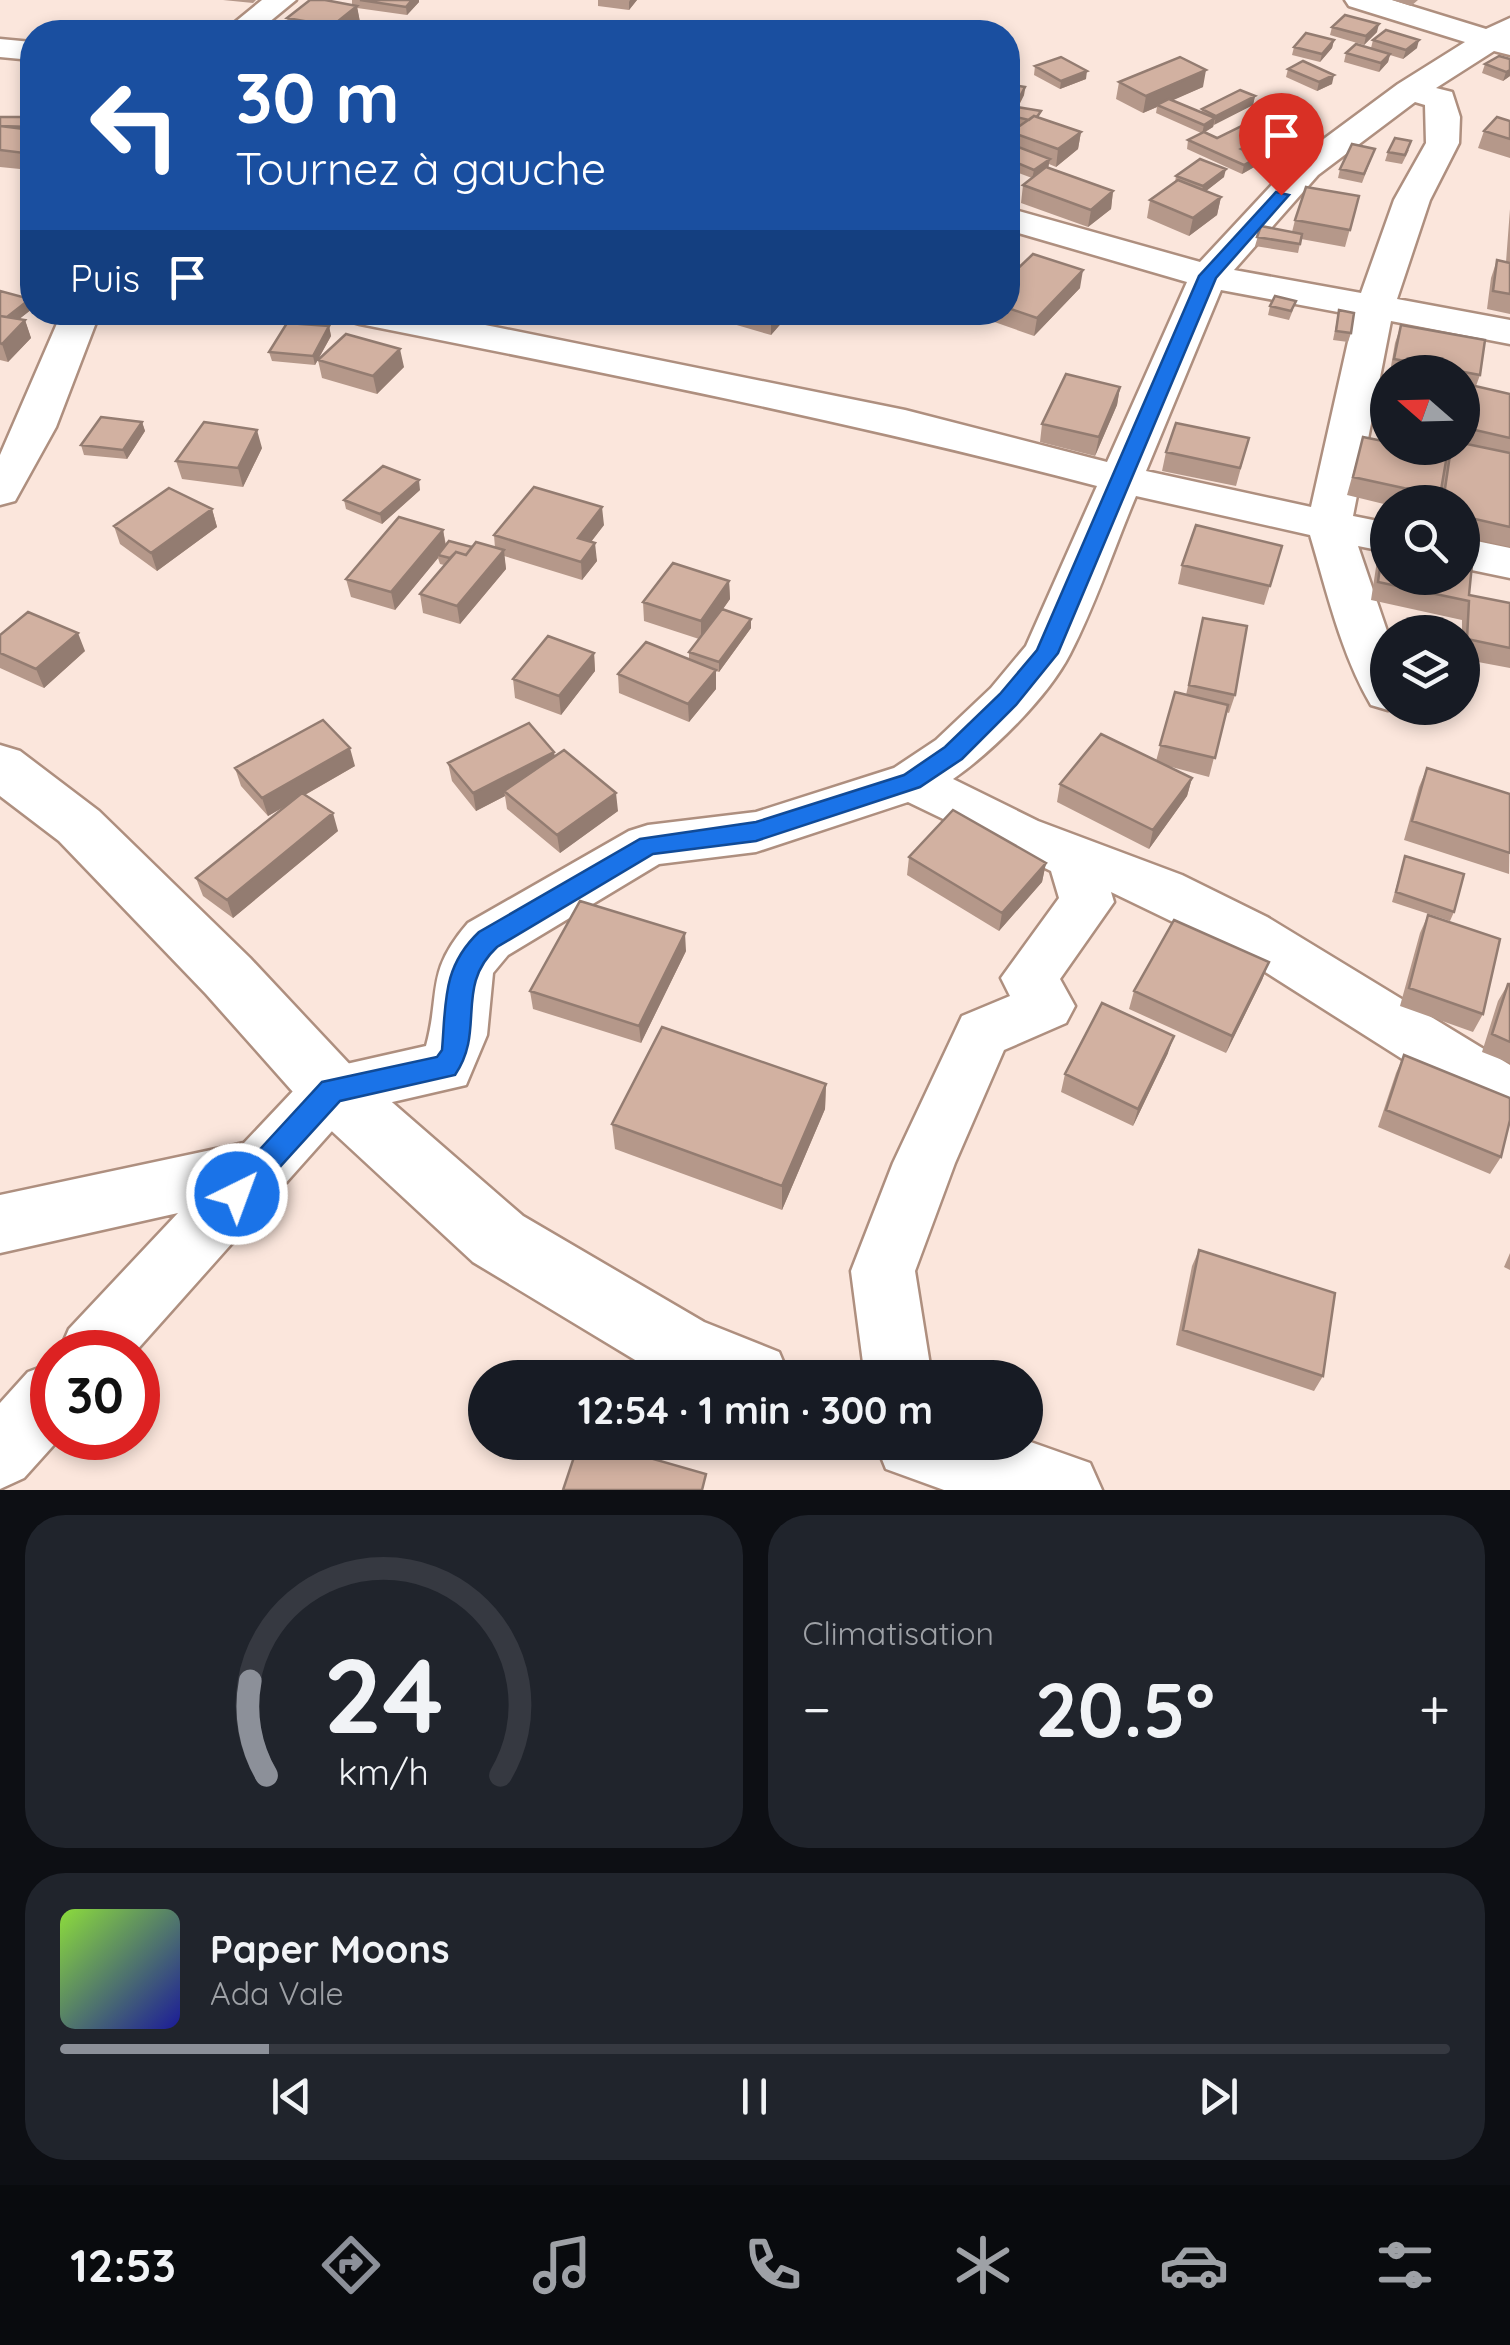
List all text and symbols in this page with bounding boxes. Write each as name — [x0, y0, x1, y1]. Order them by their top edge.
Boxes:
text: 30 m — [235, 53, 400, 141]
icon: left — [70, 60, 200, 190]
pin — [1239, 93, 1324, 196]
icon: arrive — [1254, 108, 1309, 163]
text: Tournez à gauche — [235, 140, 606, 196]
icon: arrive — [160, 250, 215, 305]
text: Puis — [70, 254, 140, 302]
north arrow — [1370, 355, 1480, 465]
map controls — [1370, 355, 1480, 725]
button: search — [1370, 485, 1480, 595]
button: layers — [1370, 615, 1480, 725]
position arrow — [185, 1142, 289, 1246]
speed limit sign: 30 — [30, 1330, 160, 1460]
text: 12:54 · 1 min · 300 m — [578, 1386, 933, 1434]
text: Climatisation — [803, 1613, 994, 1653]
text: 24 — [324, 1629, 444, 1759]
text: 20.5° — [1035, 1662, 1215, 1756]
text: − — [803, 1674, 831, 1743]
text: + — [1419, 1674, 1450, 1743]
text: km/h — [338, 1749, 429, 1794]
text: Paper Moons — [210, 1925, 450, 1973]
text: Ada Vale — [210, 1973, 344, 2013]
icon: previous — [264, 2069, 319, 2124]
icon: pause — [727, 2069, 782, 2124]
icon: next — [1191, 2069, 1246, 2124]
icon: directions — [316, 2230, 386, 2300]
icon: music — [527, 2230, 597, 2300]
icon: phone — [738, 2230, 808, 2300]
icon: climate — [948, 2230, 1018, 2300]
icon: car — [1159, 2230, 1229, 2300]
icon: filters — [1370, 2230, 1440, 2300]
text: 12:53 — [70, 2237, 176, 2293]

